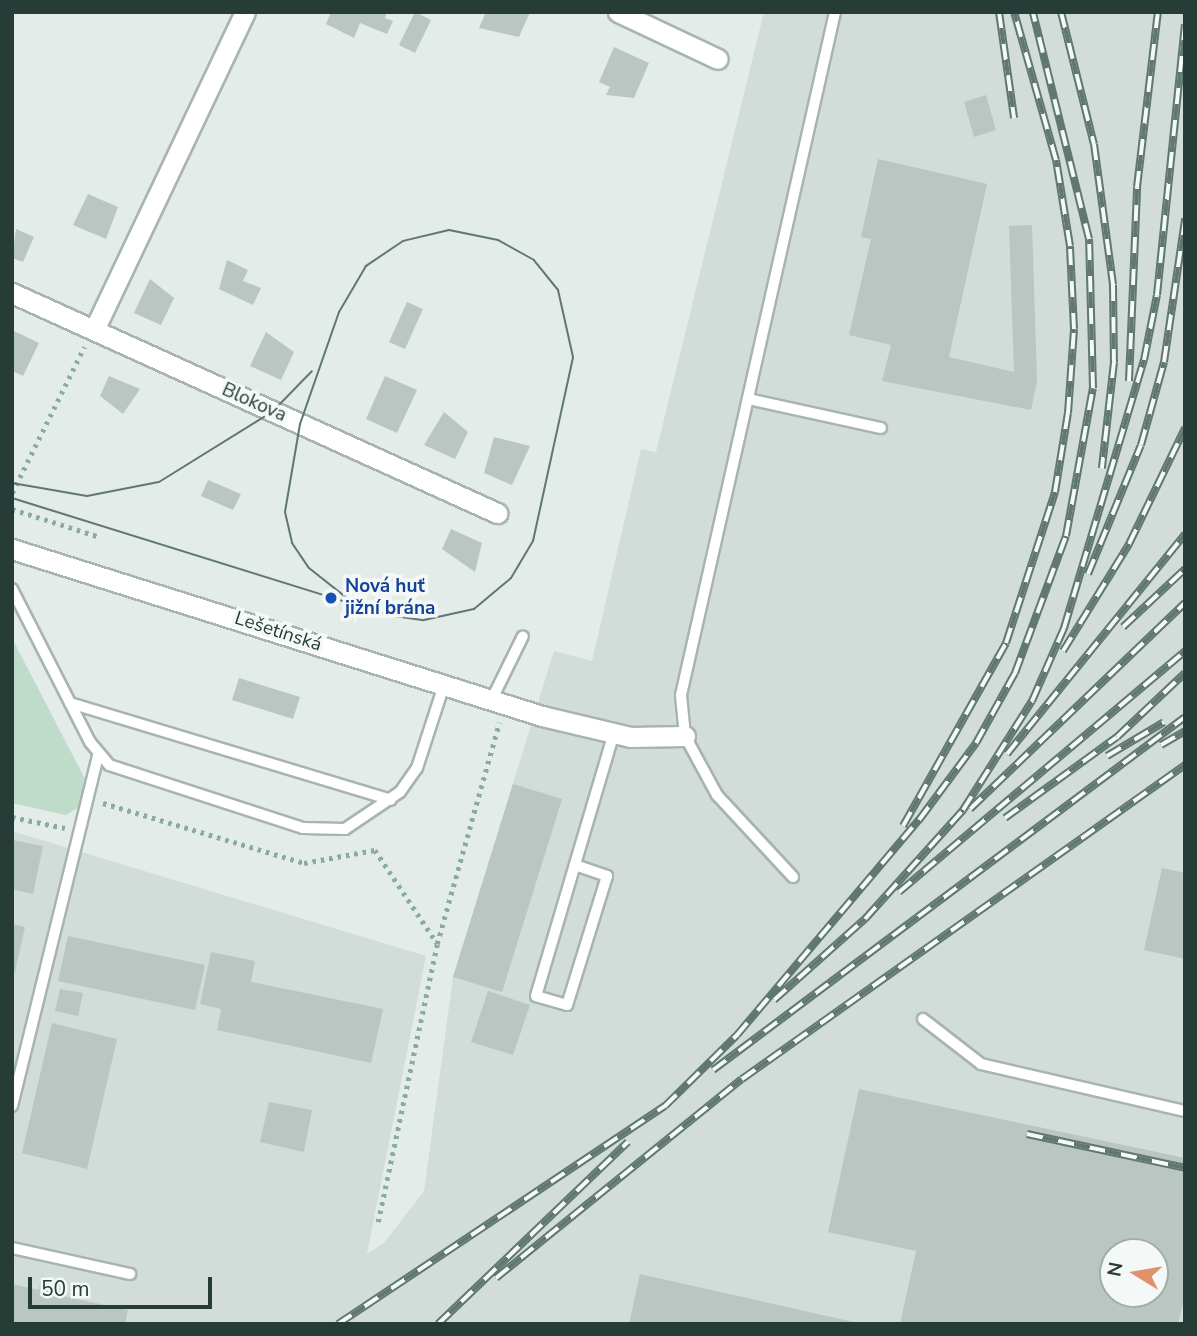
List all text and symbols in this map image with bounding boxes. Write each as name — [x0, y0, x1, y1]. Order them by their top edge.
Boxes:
street label: Blokova — [218, 379, 290, 427]
place label: Nová huť jižní brána — [345, 576, 436, 620]
marker: Nová huť jižní brána — [323, 590, 339, 606]
street label: Lešetínská — [232, 607, 324, 657]
north arrow — [1099, 1238, 1169, 1308]
text: N — [1101, 1260, 1129, 1279]
scale bar — [32, 1262, 215, 1306]
text: 50 m — [41, 1275, 90, 1303]

